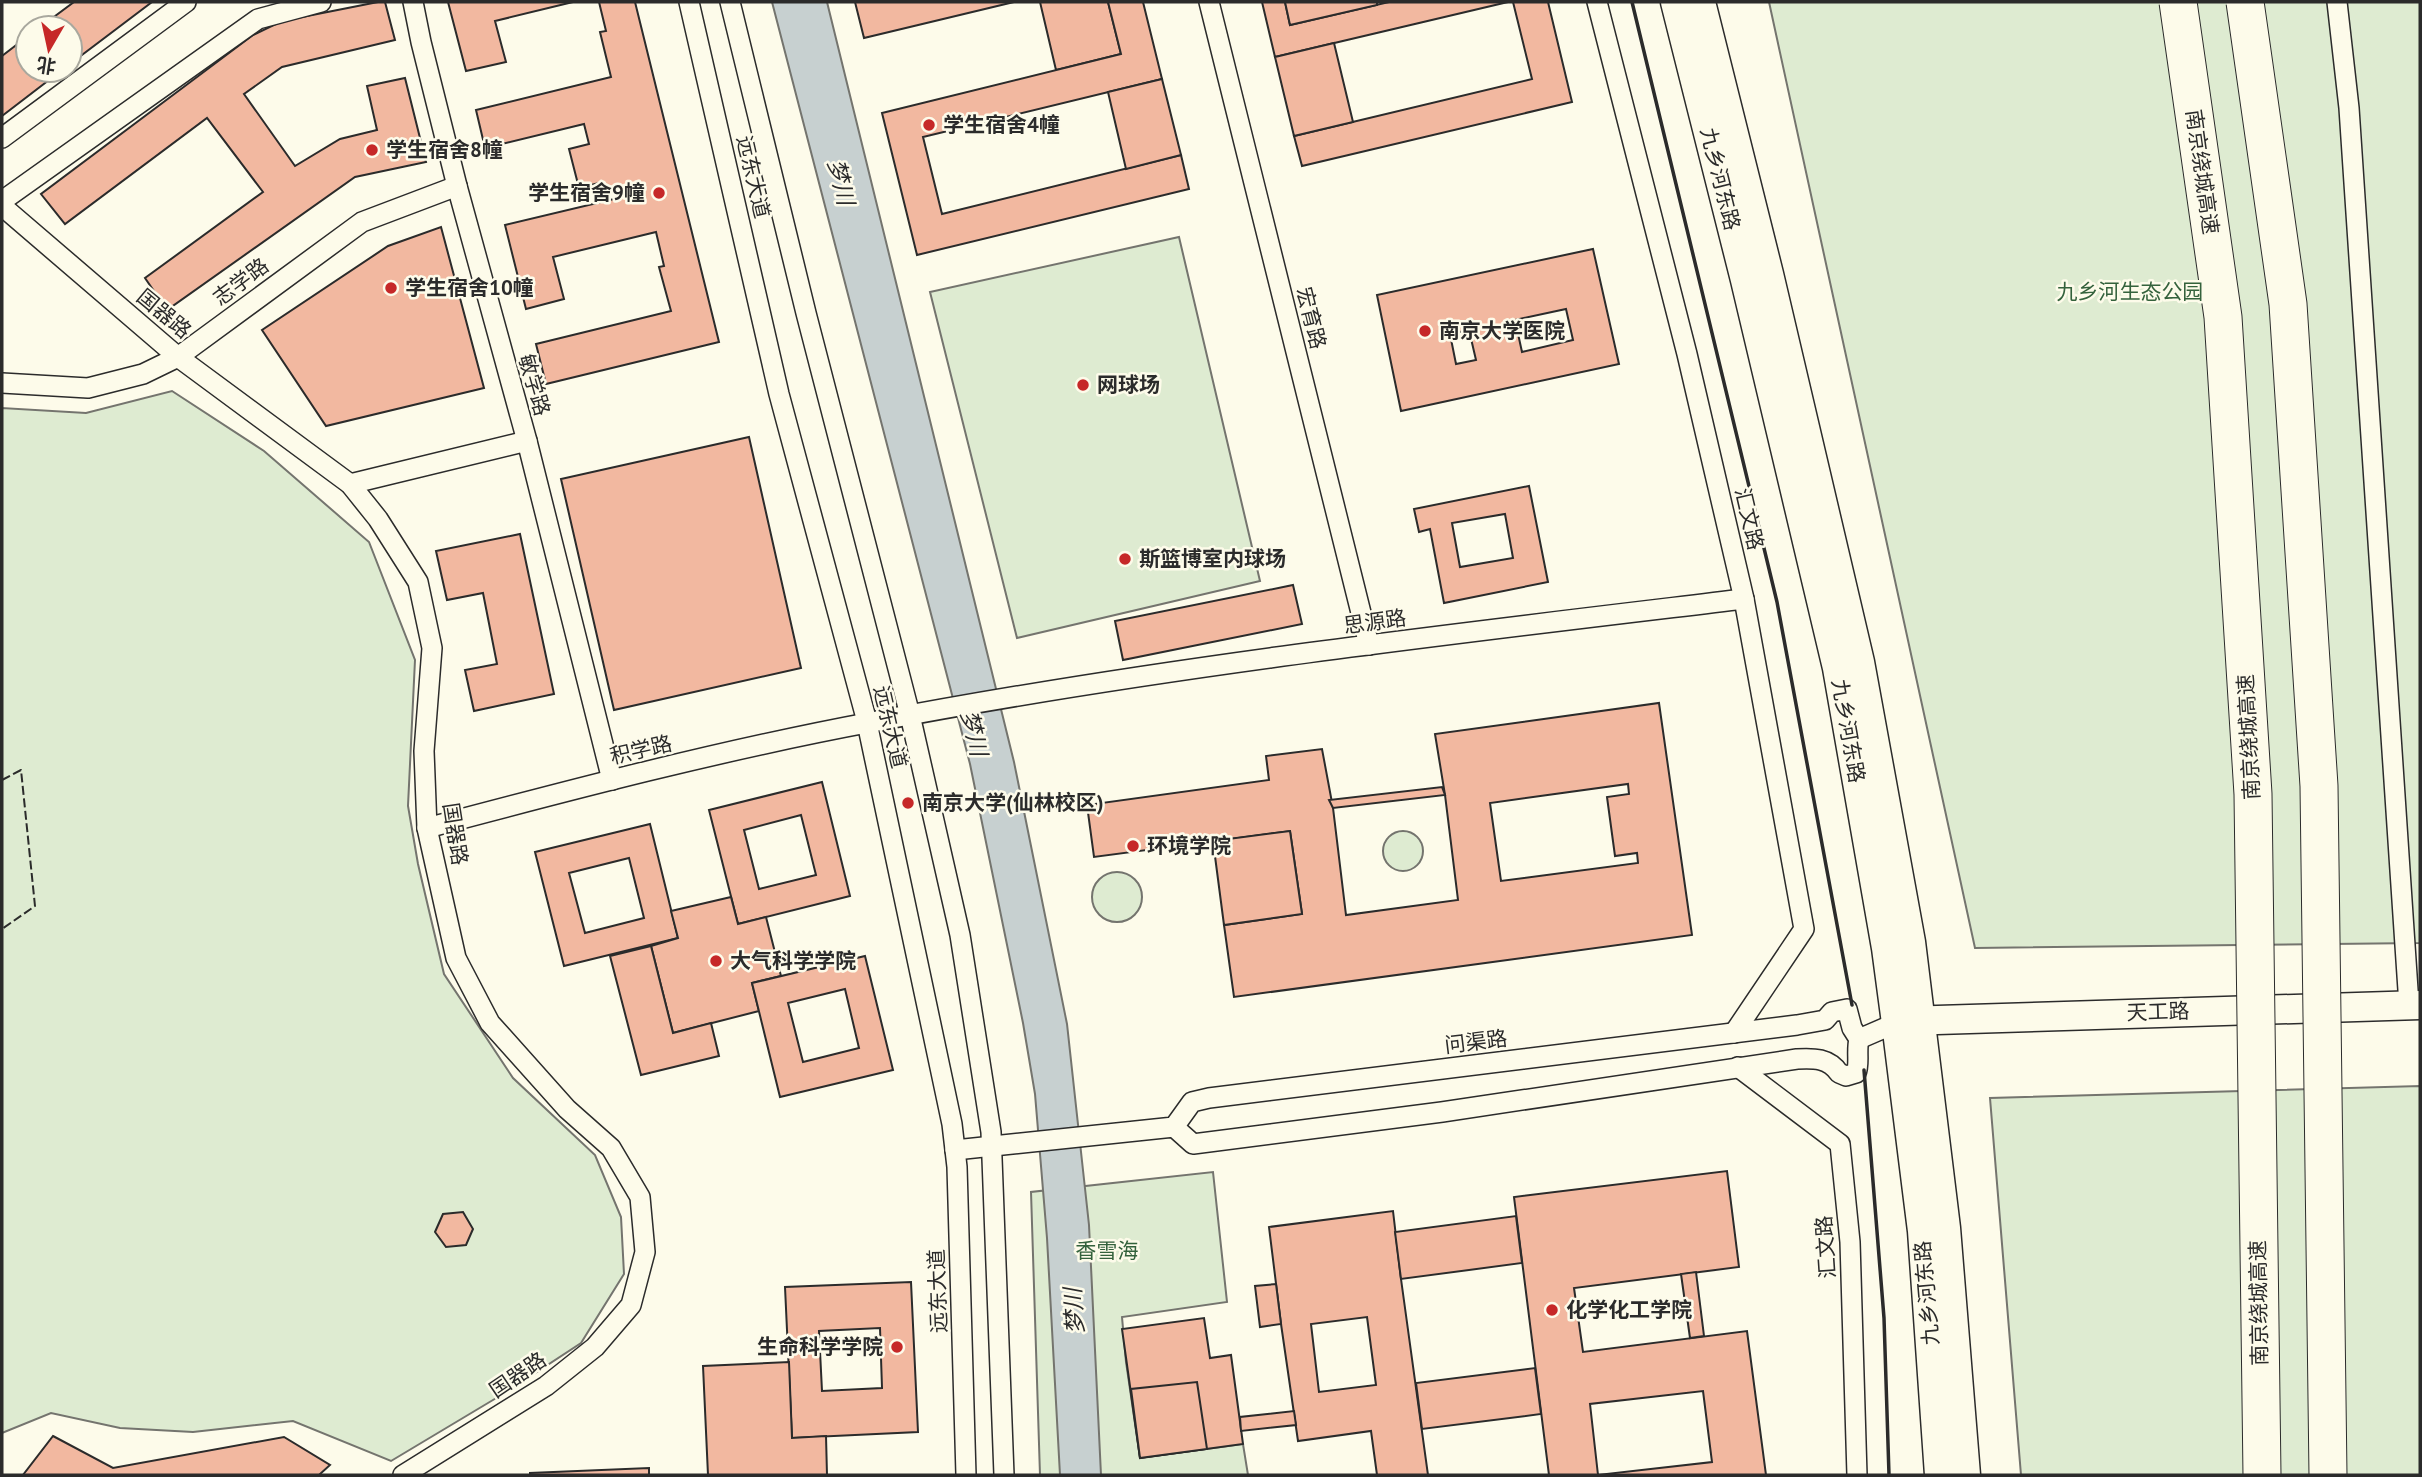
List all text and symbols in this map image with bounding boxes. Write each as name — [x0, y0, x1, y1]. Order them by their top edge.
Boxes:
north arrow — [14, 14, 84, 84]
text: 北 — [35, 52, 58, 79]
street label: 南京绕城高速 — [2180, 108, 2225, 236]
place label: 学生宿舍4幢 — [943, 111, 1060, 138]
marker: 学生宿舍4幢 — [921, 117, 937, 133]
street label: 九乡河东路 — [1695, 125, 1746, 233]
street label: 远东大道 — [731, 133, 776, 221]
place label: 学生宿舍8幢 — [386, 136, 503, 163]
marker: 学生宿舍8幢 — [364, 142, 380, 158]
water label: 梦川 — [822, 156, 862, 211]
place label: 学生宿舍9幢 — [528, 179, 645, 206]
marker: 学生宿舍9幢 — [651, 185, 667, 201]
street label: 志学路 — [207, 252, 274, 311]
place label: 学生宿舍10幢 — [405, 274, 534, 301]
park label: 九乡河生态公园 — [2057, 278, 2204, 305]
marker: 学生宿舍10幢 — [383, 280, 399, 296]
street label: 国器路 — [132, 283, 197, 344]
street label: 宏育路 — [1291, 284, 1332, 352]
place label: 南京大学医院 — [1439, 317, 1565, 344]
marker: 南京大学医院 — [1417, 323, 1433, 339]
street label: 敏学路 — [513, 351, 556, 419]
place label: 网球场 — [1097, 371, 1160, 398]
marker: 网球场 — [1075, 377, 1091, 393]
street label: 汇文路 — [1729, 485, 1770, 553]
place label: 斯篮博室内球场 — [1139, 545, 1286, 572]
marker: 斯篮博室内球场 — [1117, 551, 1133, 567]
street label: 思源路 — [1342, 604, 1408, 639]
street label: 南京绕城高速 — [2232, 673, 2265, 801]
street label: 九乡河东路 — [1826, 677, 1871, 785]
street label: 远东大道 — [868, 683, 913, 771]
water label: 梦川 — [955, 707, 995, 762]
street label: 积学路 — [607, 729, 675, 770]
place label: 南京大学(仙林校区) — [922, 789, 1104, 816]
marker: 南京大学(仙林校区) — [900, 795, 916, 811]
street label: 国器路 — [437, 801, 474, 867]
place label: 环境学院 — [1147, 832, 1231, 859]
marker: 环境学院 — [1125, 838, 1141, 854]
place label: 大气科学学院 — [730, 947, 856, 974]
marker: 大气科学学院 — [708, 953, 724, 969]
street label: 天工路 — [2126, 997, 2190, 1026]
street label: 问渠路 — [1443, 1024, 1509, 1059]
street label: 汇文路 — [1810, 1215, 1841, 1279]
park label: 香雪海 — [1076, 1237, 1139, 1264]
street label: 九乡河东路 — [1908, 1240, 1945, 1347]
street label: 南京绕城高速 — [2244, 1240, 2273, 1366]
street label: 远东大道 — [923, 1249, 952, 1333]
water label: 梦川 — [1057, 1284, 1090, 1335]
place label: 化学化工学院 — [1566, 1296, 1692, 1323]
marker: 化学化工学院 — [1544, 1302, 1560, 1318]
place label: 生命科学学院 — [757, 1333, 883, 1360]
marker: 生命科学学院 — [889, 1339, 905, 1355]
street label: 国器路 — [484, 1346, 551, 1403]

